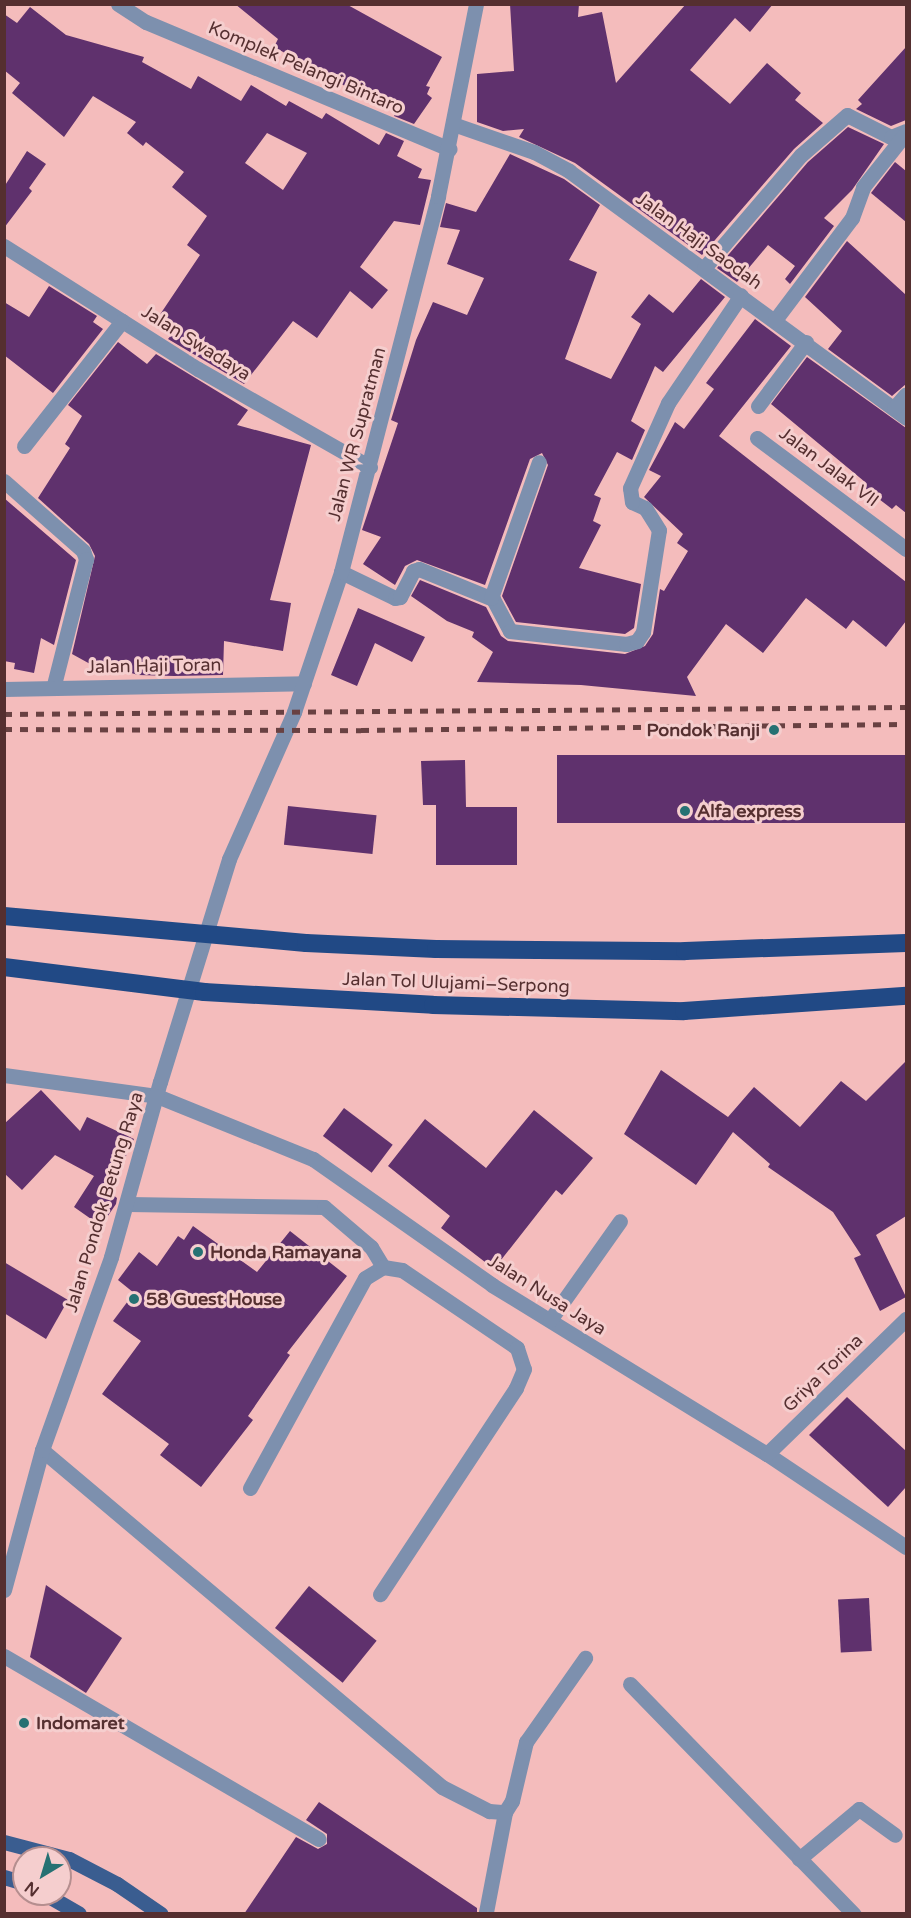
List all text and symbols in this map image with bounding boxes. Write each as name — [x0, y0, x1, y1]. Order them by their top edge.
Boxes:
street label: Komplek Pelangi Bintaro — [205, 17, 407, 119]
street label: Jalan Haji Saodah — [632, 188, 766, 294]
street label: Jalan Swadaya — [137, 301, 255, 385]
street label: Jalan WR Supratman — [323, 345, 391, 523]
street label: Jalan Jalak VII — [775, 423, 883, 511]
street label: Jalan Haji Toran — [86, 654, 222, 678]
place label: Pondok Ranji — [647, 719, 760, 741]
marker: Pondok Ranji — [765, 721, 783, 739]
place label: Alfa express — [697, 800, 801, 822]
marker: Alfa express — [678, 804, 692, 818]
street label: Jalan Tol Ulujami–Serpong — [342, 968, 570, 998]
street label: Jalan Pondok Betung Raya — [60, 1089, 148, 1315]
place label: Honda Ramayana — [210, 1241, 362, 1263]
marker: Honda Ramayana — [191, 1245, 205, 1259]
street label: Jalan Nusa Jaya — [484, 1250, 610, 1340]
place label: 58 Guest House — [146, 1288, 282, 1310]
marker: 58 Guest House — [127, 1292, 141, 1306]
street label: Griya Torina — [779, 1330, 867, 1416]
place label: Indomaret — [36, 1712, 125, 1734]
marker: Indomaret — [17, 1716, 31, 1730]
north arrow — [12, 1846, 72, 1906]
text: N — [21, 1877, 43, 1900]

